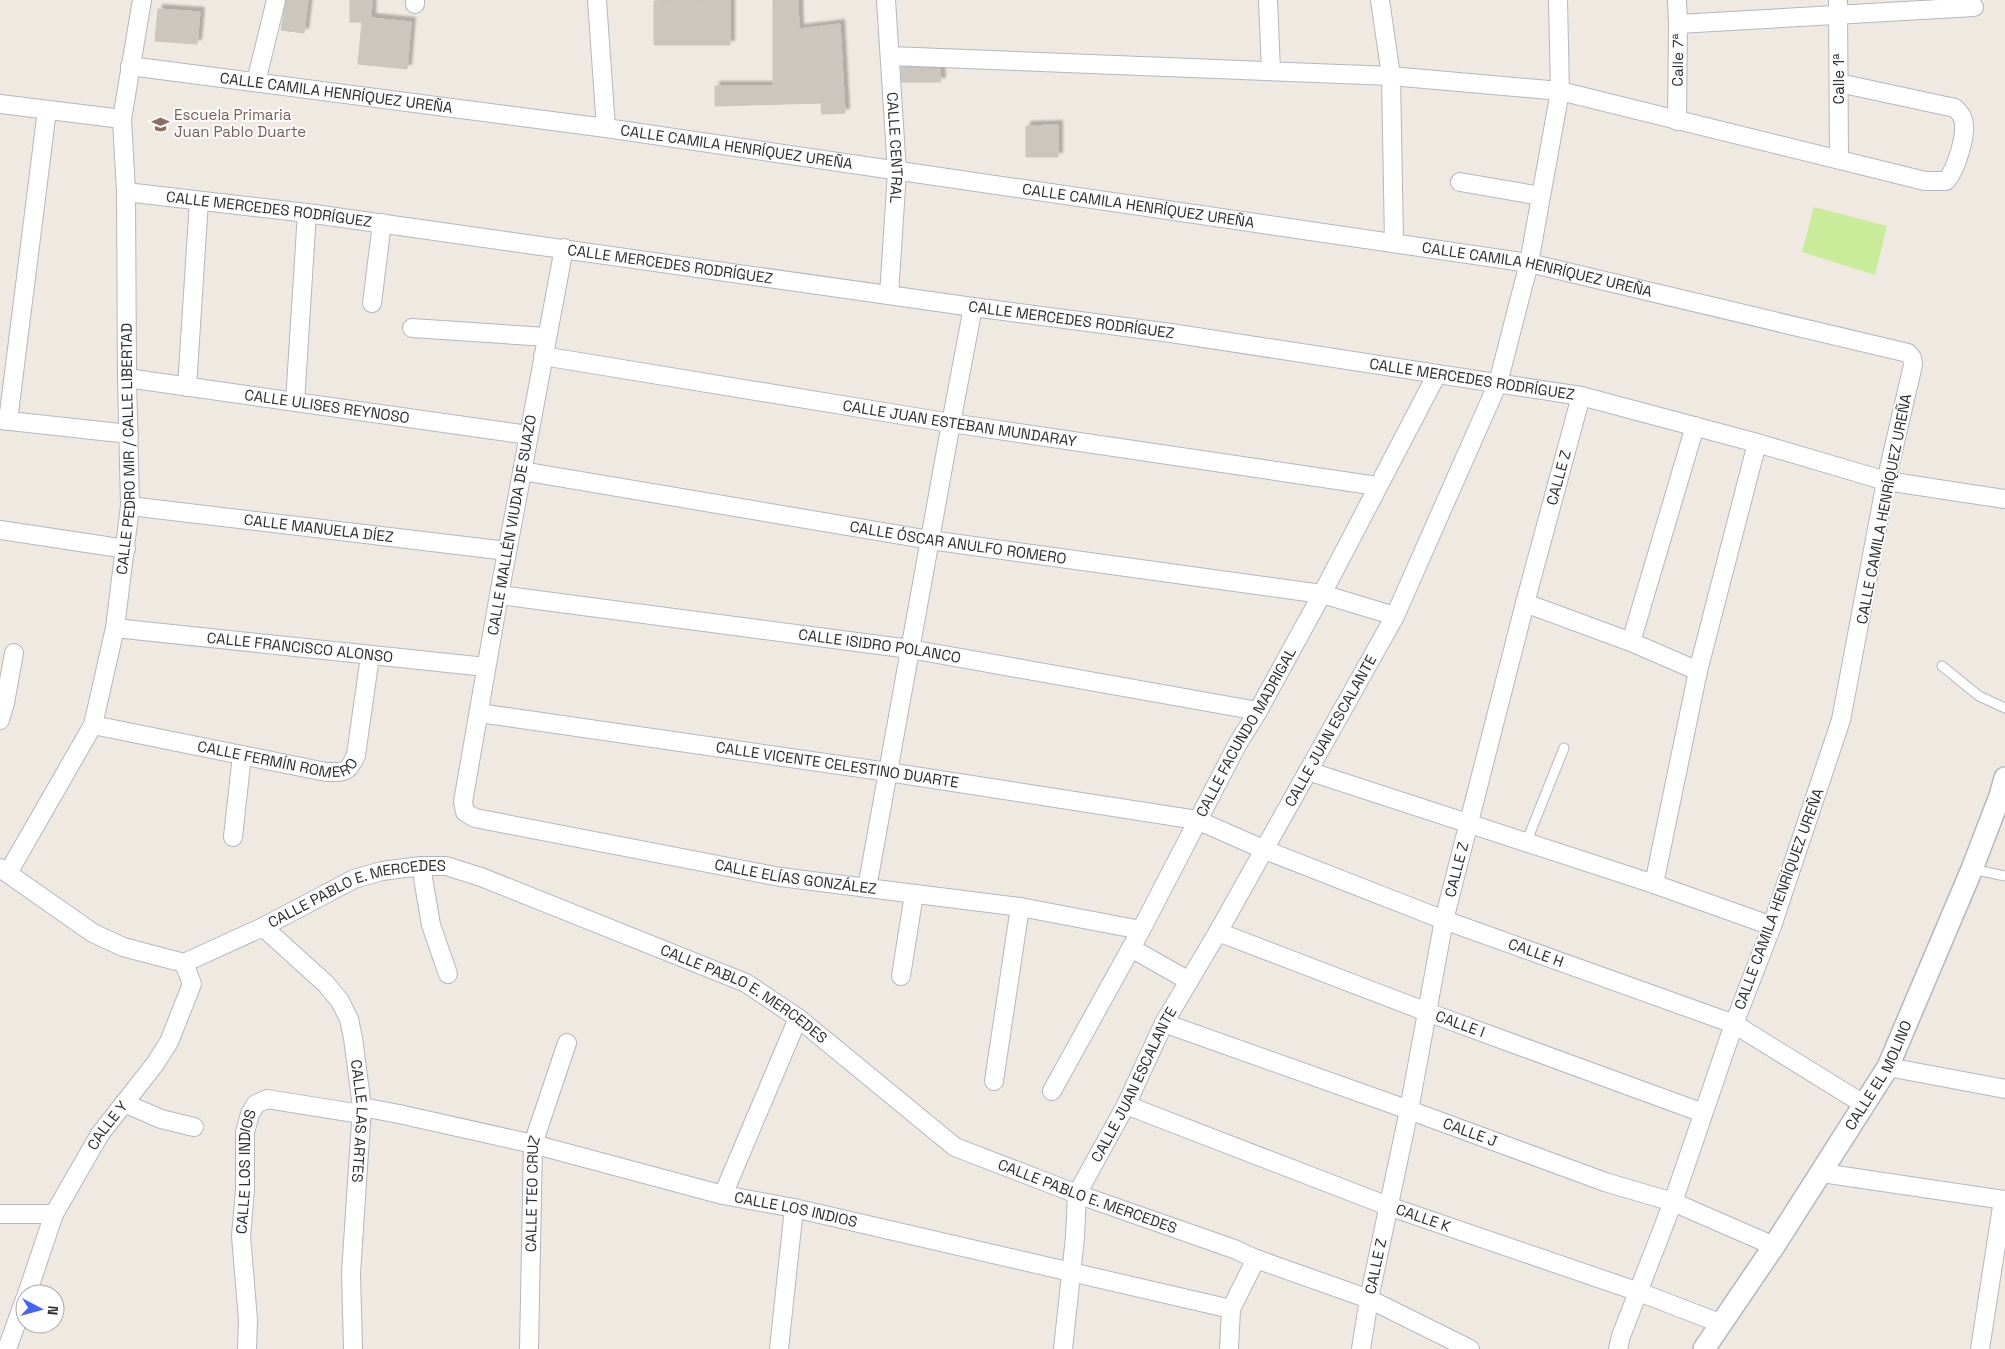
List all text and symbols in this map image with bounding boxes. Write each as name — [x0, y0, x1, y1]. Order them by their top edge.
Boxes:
street label: Calle 7ª — [1668, 33, 1687, 87]
street label: Calle 1ª — [1829, 54, 1848, 104]
street label: CALLE CAMILA HENRÍQUEZ UREÑA — [219, 68, 454, 117]
street label: CALLE CENTRAL — [883, 91, 907, 204]
place label: Escuela Primaria Juan Pablo Duarte — [174, 105, 306, 141]
school or university icon: Escuela Primaria Juan Pablo Duarte — [150, 114, 170, 134]
street label: CALLE CAMILA HENRÍQUEZ UREÑA — [619, 120, 855, 173]
street label: CALLE CAMILA HENRÍQUEZ UREÑA — [1021, 179, 1256, 232]
street label: CALLE MERCEDES RODRÍGUEZ — [165, 187, 373, 231]
street label: CALLE CAMILA HENRÍQUEZ UREÑA — [1421, 237, 1655, 301]
street label: CALLE MERCEDES RODRÍGUEZ — [566, 240, 774, 288]
street label: CALLE MERCEDES RODRÍGUEZ — [967, 296, 1175, 342]
street label: CALLE PEDRO MIR / CALLE LIBERTAD — [112, 323, 139, 576]
street label: CALLE MERCEDES RODRÍGUEZ — [1368, 354, 1576, 404]
street label: CALLE ULISES REYNOSO — [243, 385, 411, 427]
street label: CALLE CAMILA HENRÍQUEZ UREÑA — [1852, 392, 1915, 626]
street label: CALLE JUAN ESTEBAN MUNDARAY — [841, 395, 1078, 450]
street label: CALLE MALLÉN VIUDA DE SUAZO — [483, 413, 540, 637]
street label: CALLE Z — [1542, 448, 1575, 507]
street label: CALLE MANUELA DÍEZ — [243, 510, 395, 546]
street label: CALLE ÓSCAR ANULFO ROMERO — [848, 517, 1068, 568]
street label: CALLE ISIDRO POLANCO — [797, 624, 962, 667]
street label: CALLE FRANCISCO ALONSO — [206, 628, 394, 666]
street label: CALLE FACUNDO MADRIGAL — [1191, 644, 1300, 820]
street label: CALLE JUAN ESCALANTE — [1280, 651, 1380, 810]
street label: CALLE FERMÍN ROMERO — [196, 736, 362, 782]
street label: CALLE VICENTE CELESTINO DUARTE — [715, 737, 960, 792]
street label: CALLE CAMILA HENRÍQUEZ UREÑA — [1730, 785, 1828, 1012]
street label: CALLE Z — [1440, 840, 1473, 899]
street label: CALLE ELÍAS GONZÁLEZ — [713, 855, 878, 898]
street label: CALLE PABLO E. MERCEDES — [264, 856, 446, 932]
street label: CALLE H — [1506, 934, 1566, 971]
street label: CALLE PABLO E. MERCEDES — [658, 940, 831, 1047]
street label: CALLE JUAN ESCALANTE — [1086, 1003, 1180, 1165]
street label: CALLE I — [1433, 1006, 1488, 1041]
street label: CALLE EL MOLINO — [1840, 1017, 1916, 1134]
street label: CALLE LAS ARTES — [347, 1058, 372, 1183]
street label: CALLE Y — [83, 1097, 132, 1153]
street label: CALLE LOS INDIOS — [231, 1107, 260, 1235]
street label: CALLE J — [1440, 1113, 1500, 1151]
street label: CALLE TEO CRUZ — [521, 1133, 544, 1252]
street label: CALLE PABLO E. MERCEDES — [995, 1154, 1180, 1237]
street label: CALLE LOS INDIOS — [733, 1187, 859, 1231]
street label: CALLE K — [1393, 1199, 1453, 1236]
street label: CALLE Z — [1360, 1237, 1391, 1296]
north arrow — [15, 1284, 65, 1334]
text: N — [43, 1305, 62, 1316]

